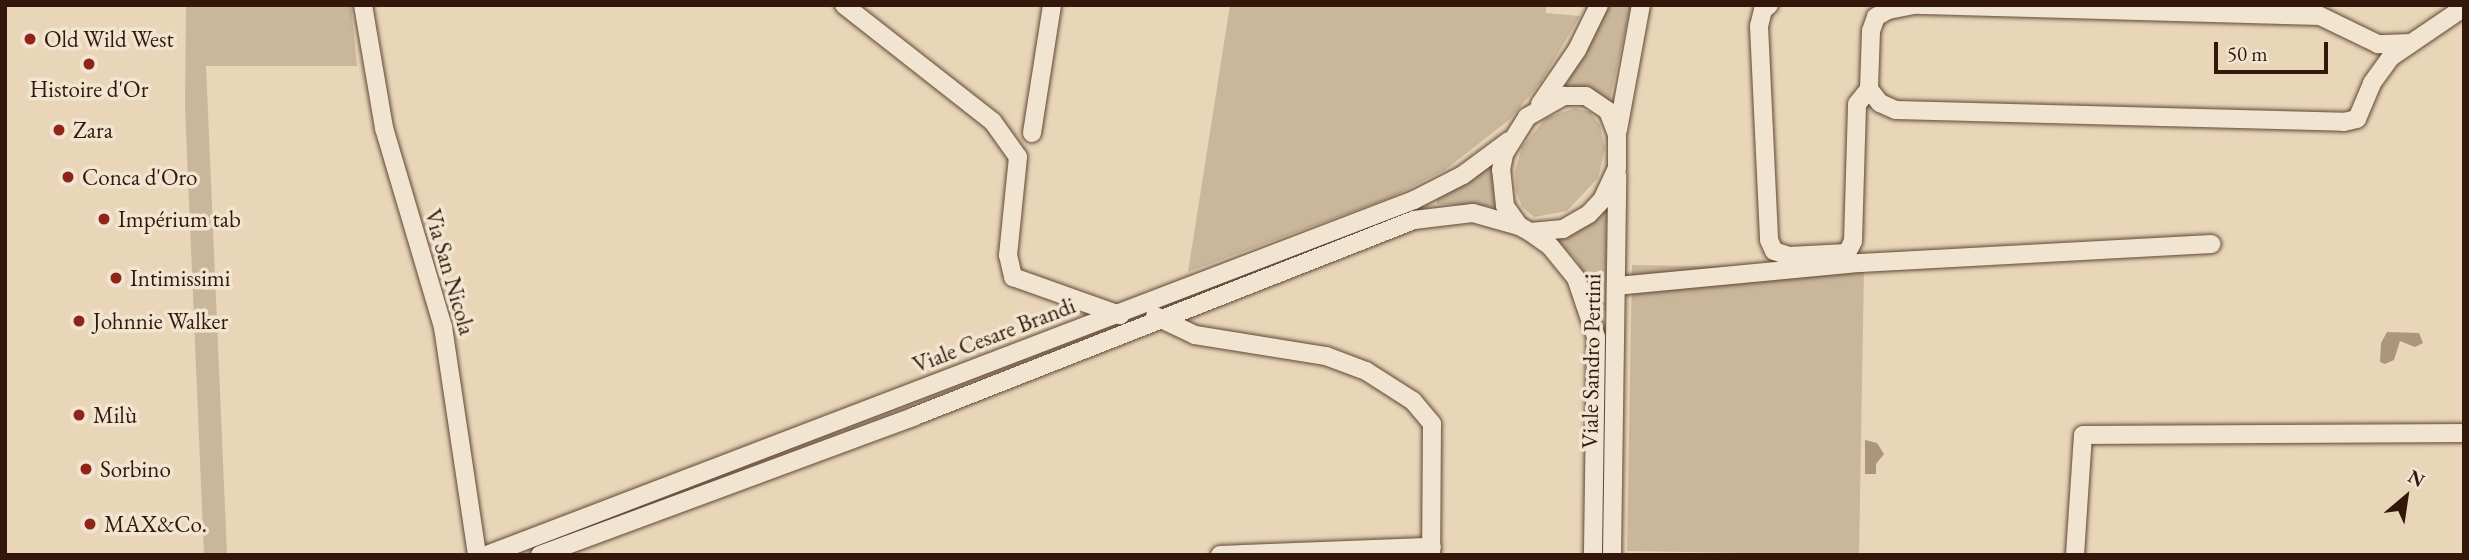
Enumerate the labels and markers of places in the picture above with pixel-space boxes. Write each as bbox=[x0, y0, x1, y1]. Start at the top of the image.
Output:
place label: Old Wild West bbox=[44, 25, 174, 53]
marker: Old Wild West bbox=[22, 31, 38, 47]
marker: Histoire d'Or bbox=[81, 56, 97, 72]
place label: Histoire d'Or bbox=[30, 75, 148, 103]
place label: Zara bbox=[73, 116, 113, 144]
marker: Zara bbox=[51, 122, 67, 138]
place label: Conca d'Oro bbox=[82, 163, 198, 191]
marker: Conca d'Oro bbox=[60, 169, 76, 185]
place label: Impérium tab bbox=[118, 205, 241, 233]
marker: Impérium tab bbox=[96, 211, 112, 227]
place label: Intimissimi bbox=[130, 264, 230, 292]
marker: Intimissimi bbox=[108, 270, 124, 286]
place label: Johnnie Walker bbox=[93, 307, 228, 335]
marker: Johnnie Walker bbox=[71, 313, 87, 329]
place label: Milù bbox=[93, 401, 137, 429]
marker: Milù bbox=[71, 407, 87, 423]
place label: Sorbino bbox=[100, 455, 171, 483]
marker: Sorbino bbox=[78, 461, 94, 477]
place label: MAX&Co. bbox=[104, 510, 207, 538]
marker: MAX&Co. bbox=[82, 516, 98, 532]

